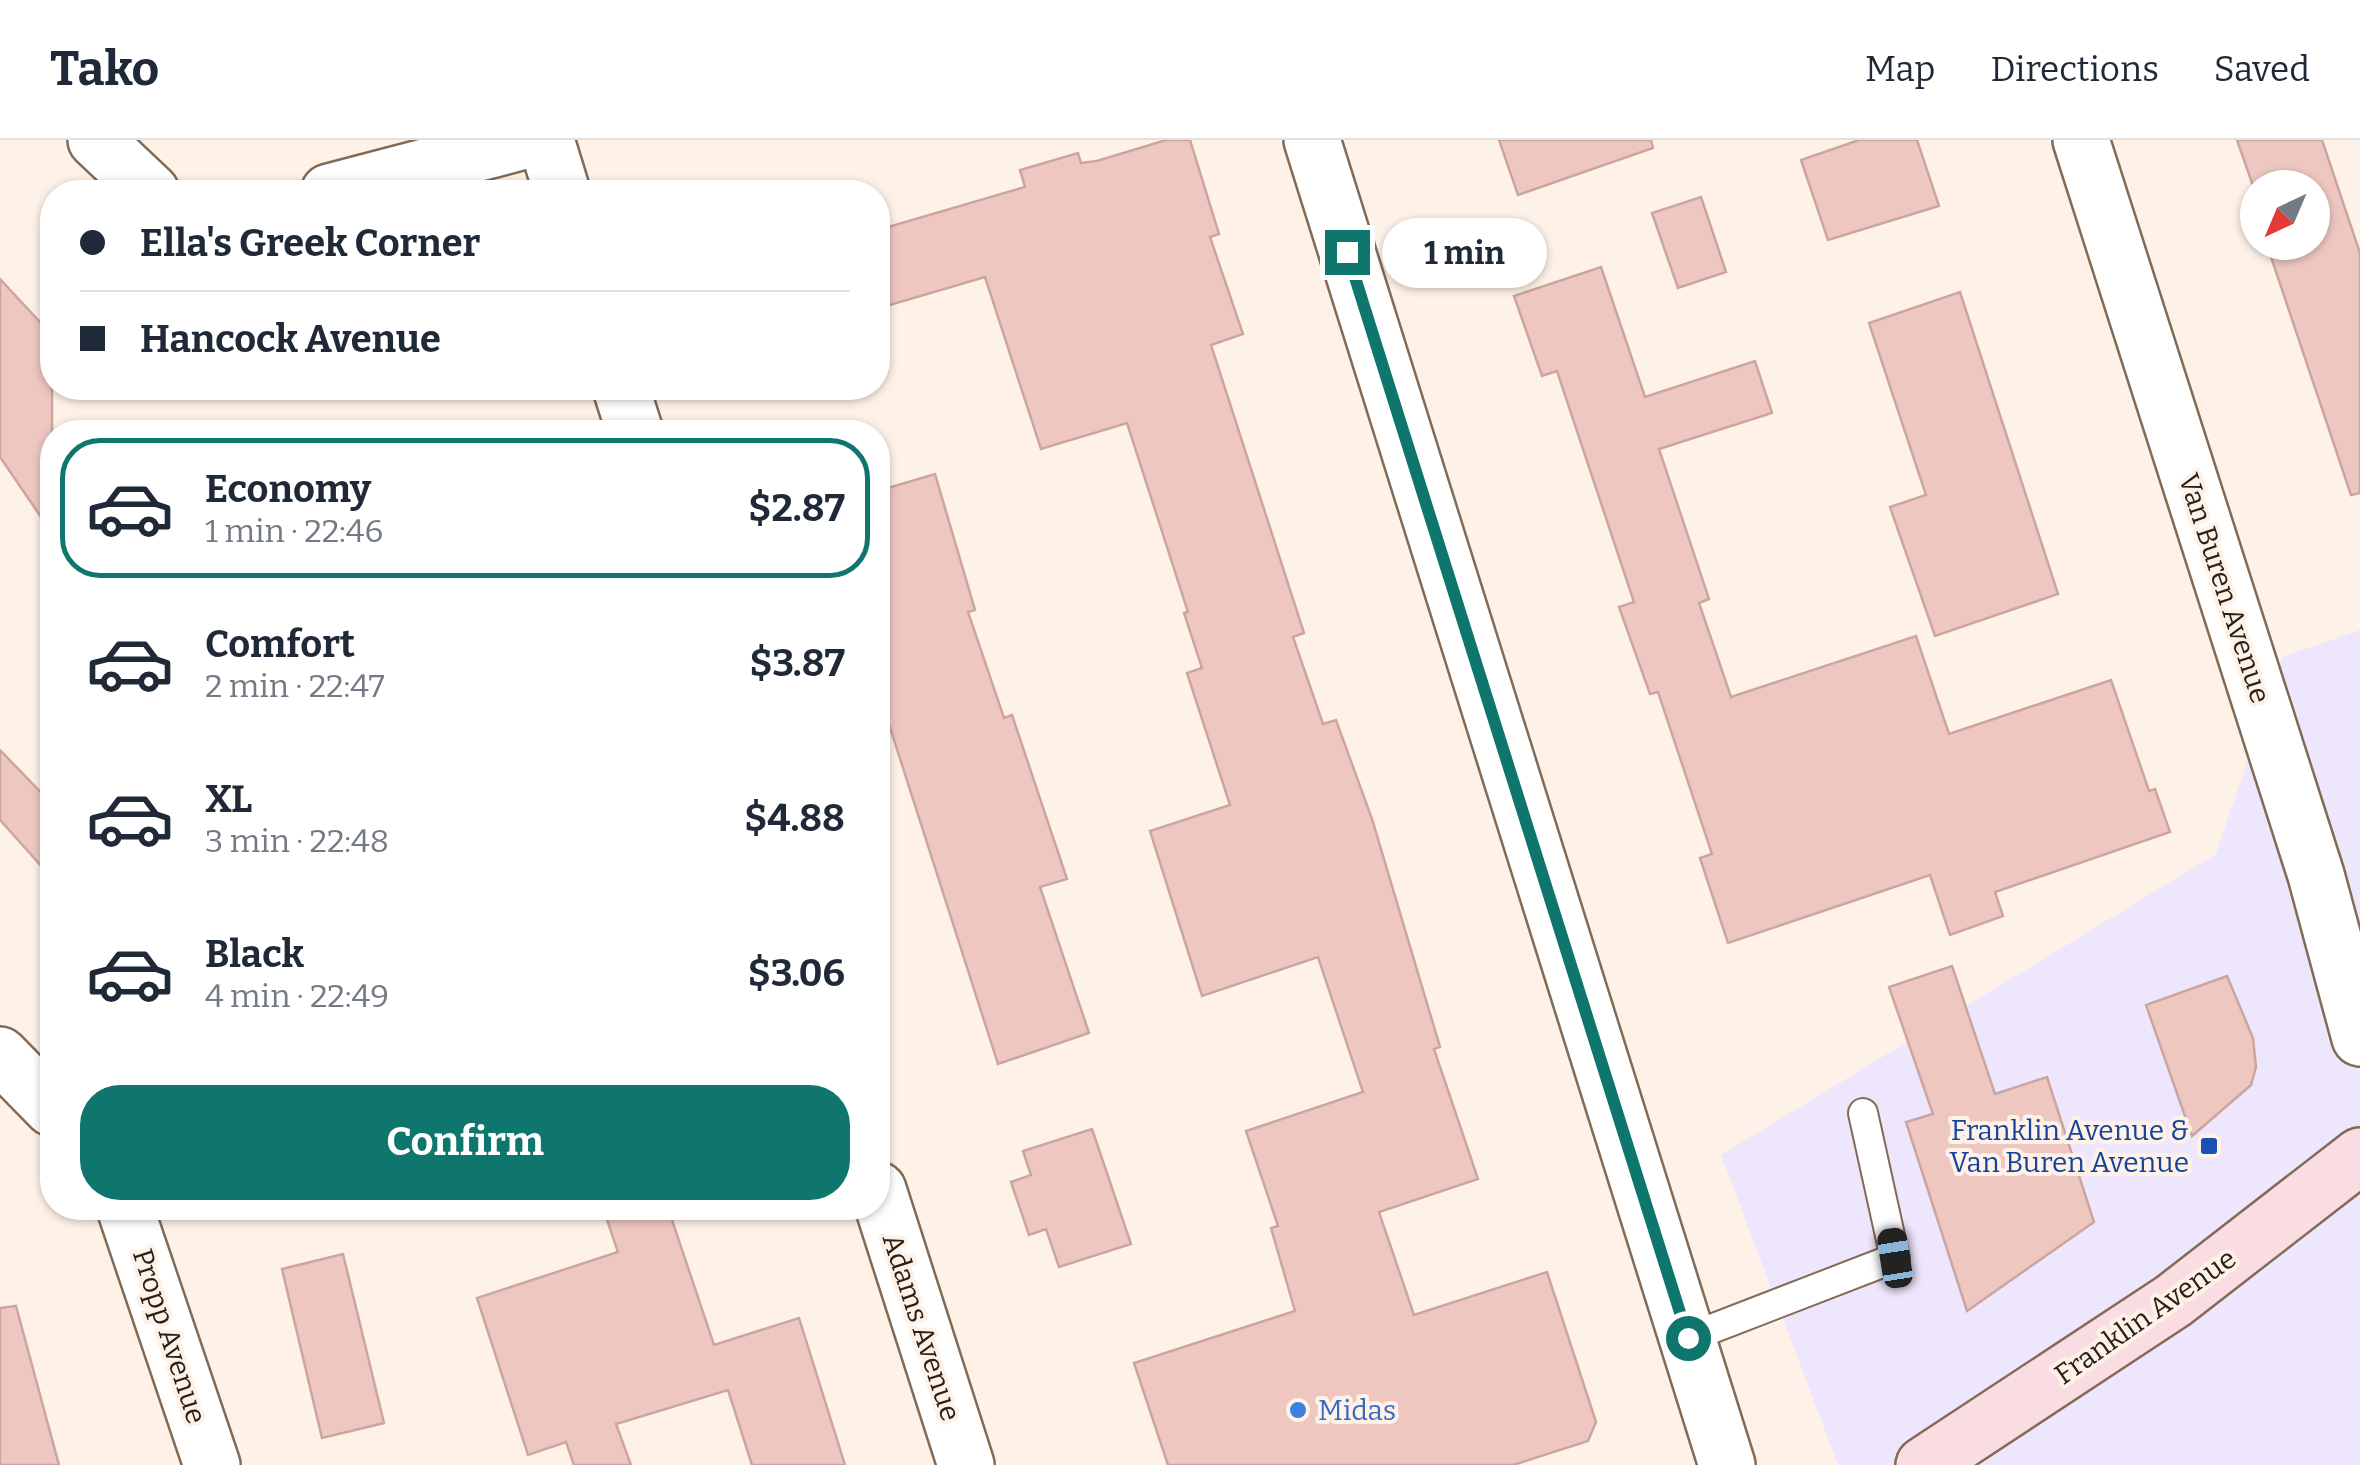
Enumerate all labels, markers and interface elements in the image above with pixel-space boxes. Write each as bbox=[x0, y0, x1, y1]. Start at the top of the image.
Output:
text: Tako bbox=[50, 40, 159, 98]
text: Map bbox=[1865, 48, 1935, 90]
text: Directions bbox=[1990, 48, 2159, 90]
text: Saved bbox=[2214, 48, 2310, 90]
north arrow bbox=[2240, 170, 2330, 260]
map controls bbox=[2240, 170, 2330, 260]
callout: 1 min bbox=[1382, 217, 1547, 287]
text: Ella's Greek Corner bbox=[140, 220, 480, 266]
route end bbox=[1325, 230, 1370, 275]
text: 1 min bbox=[1424, 234, 1505, 272]
text: Hancock Avenue bbox=[140, 316, 441, 362]
icon: car bbox=[85, 463, 175, 553]
text: Economy bbox=[205, 466, 371, 512]
street label: Van Buren Avenue bbox=[2172, 469, 2277, 707]
text: $2.87 bbox=[748, 485, 845, 531]
text: 1 min · 22:46 bbox=[205, 512, 383, 550]
icon: car bbox=[85, 618, 175, 708]
text: Comfort bbox=[205, 621, 355, 667]
text: $3.87 bbox=[749, 640, 845, 686]
text: 2 min · 22:47 bbox=[205, 667, 385, 705]
icon: car bbox=[85, 773, 175, 863]
text: XL bbox=[205, 776, 252, 822]
text: $4.88 bbox=[744, 795, 845, 841]
text: 3 min · 22:48 bbox=[205, 822, 389, 860]
icon: car bbox=[85, 928, 175, 1018]
text: Black bbox=[205, 931, 304, 977]
text: $3.06 bbox=[748, 950, 845, 996]
text: 4 min · 22:49 bbox=[205, 977, 389, 1015]
button: Confirm bbox=[80, 1085, 850, 1200]
place label: Franklin Avenue & Van Buren Avenue bbox=[1950, 1114, 2189, 1179]
marker: Franklin Avenue & Van Buren Avenue bbox=[2198, 1135, 2220, 1157]
car bbox=[1875, 1226, 1915, 1290]
street label: Adams Avenue bbox=[876, 1229, 967, 1425]
street label: Franklin Avenue bbox=[2048, 1242, 2242, 1391]
street label: Propp Avenue bbox=[126, 1245, 213, 1428]
route start bbox=[1666, 1316, 1711, 1361]
place label: Midas bbox=[1318, 1394, 1396, 1427]
marker: Midas bbox=[1287, 1399, 1309, 1421]

